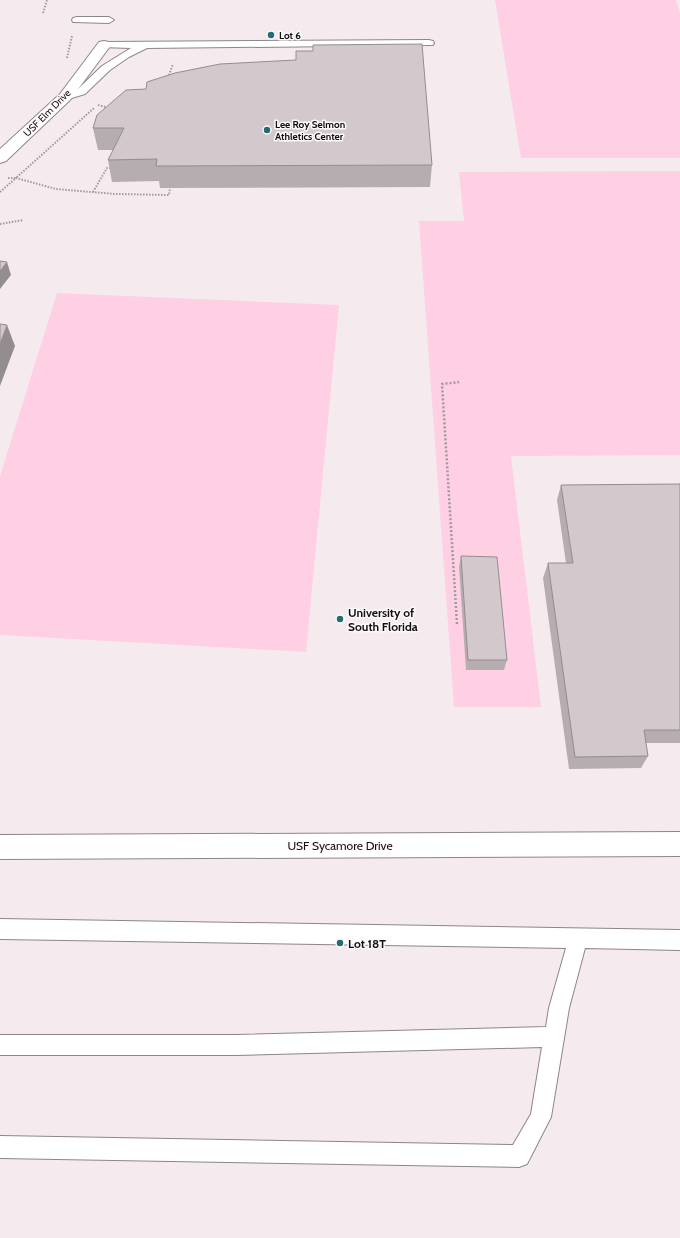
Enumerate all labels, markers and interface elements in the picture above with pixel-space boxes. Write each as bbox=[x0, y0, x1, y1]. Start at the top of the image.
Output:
place label: Lot 6 bbox=[279, 29, 301, 42]
marker: Lot 6 bbox=[266, 30, 276, 40]
street label: USF Elm Drive bbox=[21, 87, 73, 139]
place label: Lee Roy Selmon Athletics Center bbox=[275, 118, 345, 143]
marker: Lee Roy Selmon Athletics Center bbox=[262, 125, 272, 135]
place label: University of South Florida bbox=[348, 605, 418, 634]
marker: University of South Florida bbox=[335, 614, 345, 624]
street label: USF Sycamore Drive bbox=[287, 838, 393, 853]
place label: Lot 18T bbox=[348, 936, 386, 951]
marker: Lot 18T bbox=[335, 938, 345, 948]

